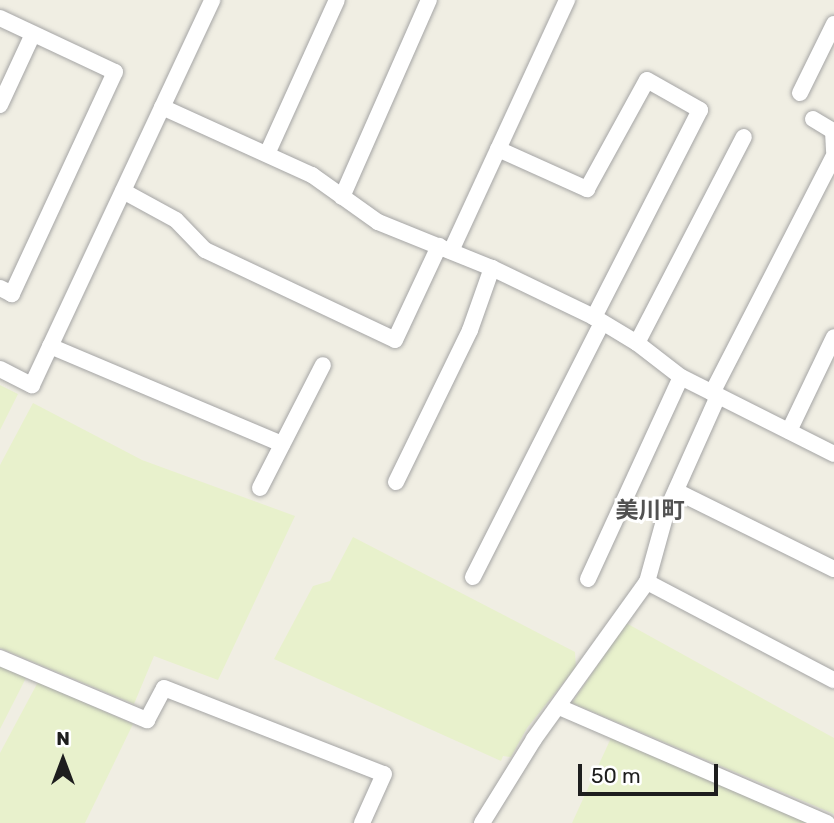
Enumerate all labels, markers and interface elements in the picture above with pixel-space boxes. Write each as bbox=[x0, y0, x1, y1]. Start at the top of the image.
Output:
district label: 美川町 bbox=[616, 496, 684, 524]
north arrow bbox=[28, 725, 98, 795]
text: N bbox=[56, 727, 70, 750]
scale bar bbox=[582, 750, 722, 794]
text: 50 m bbox=[591, 763, 641, 788]

